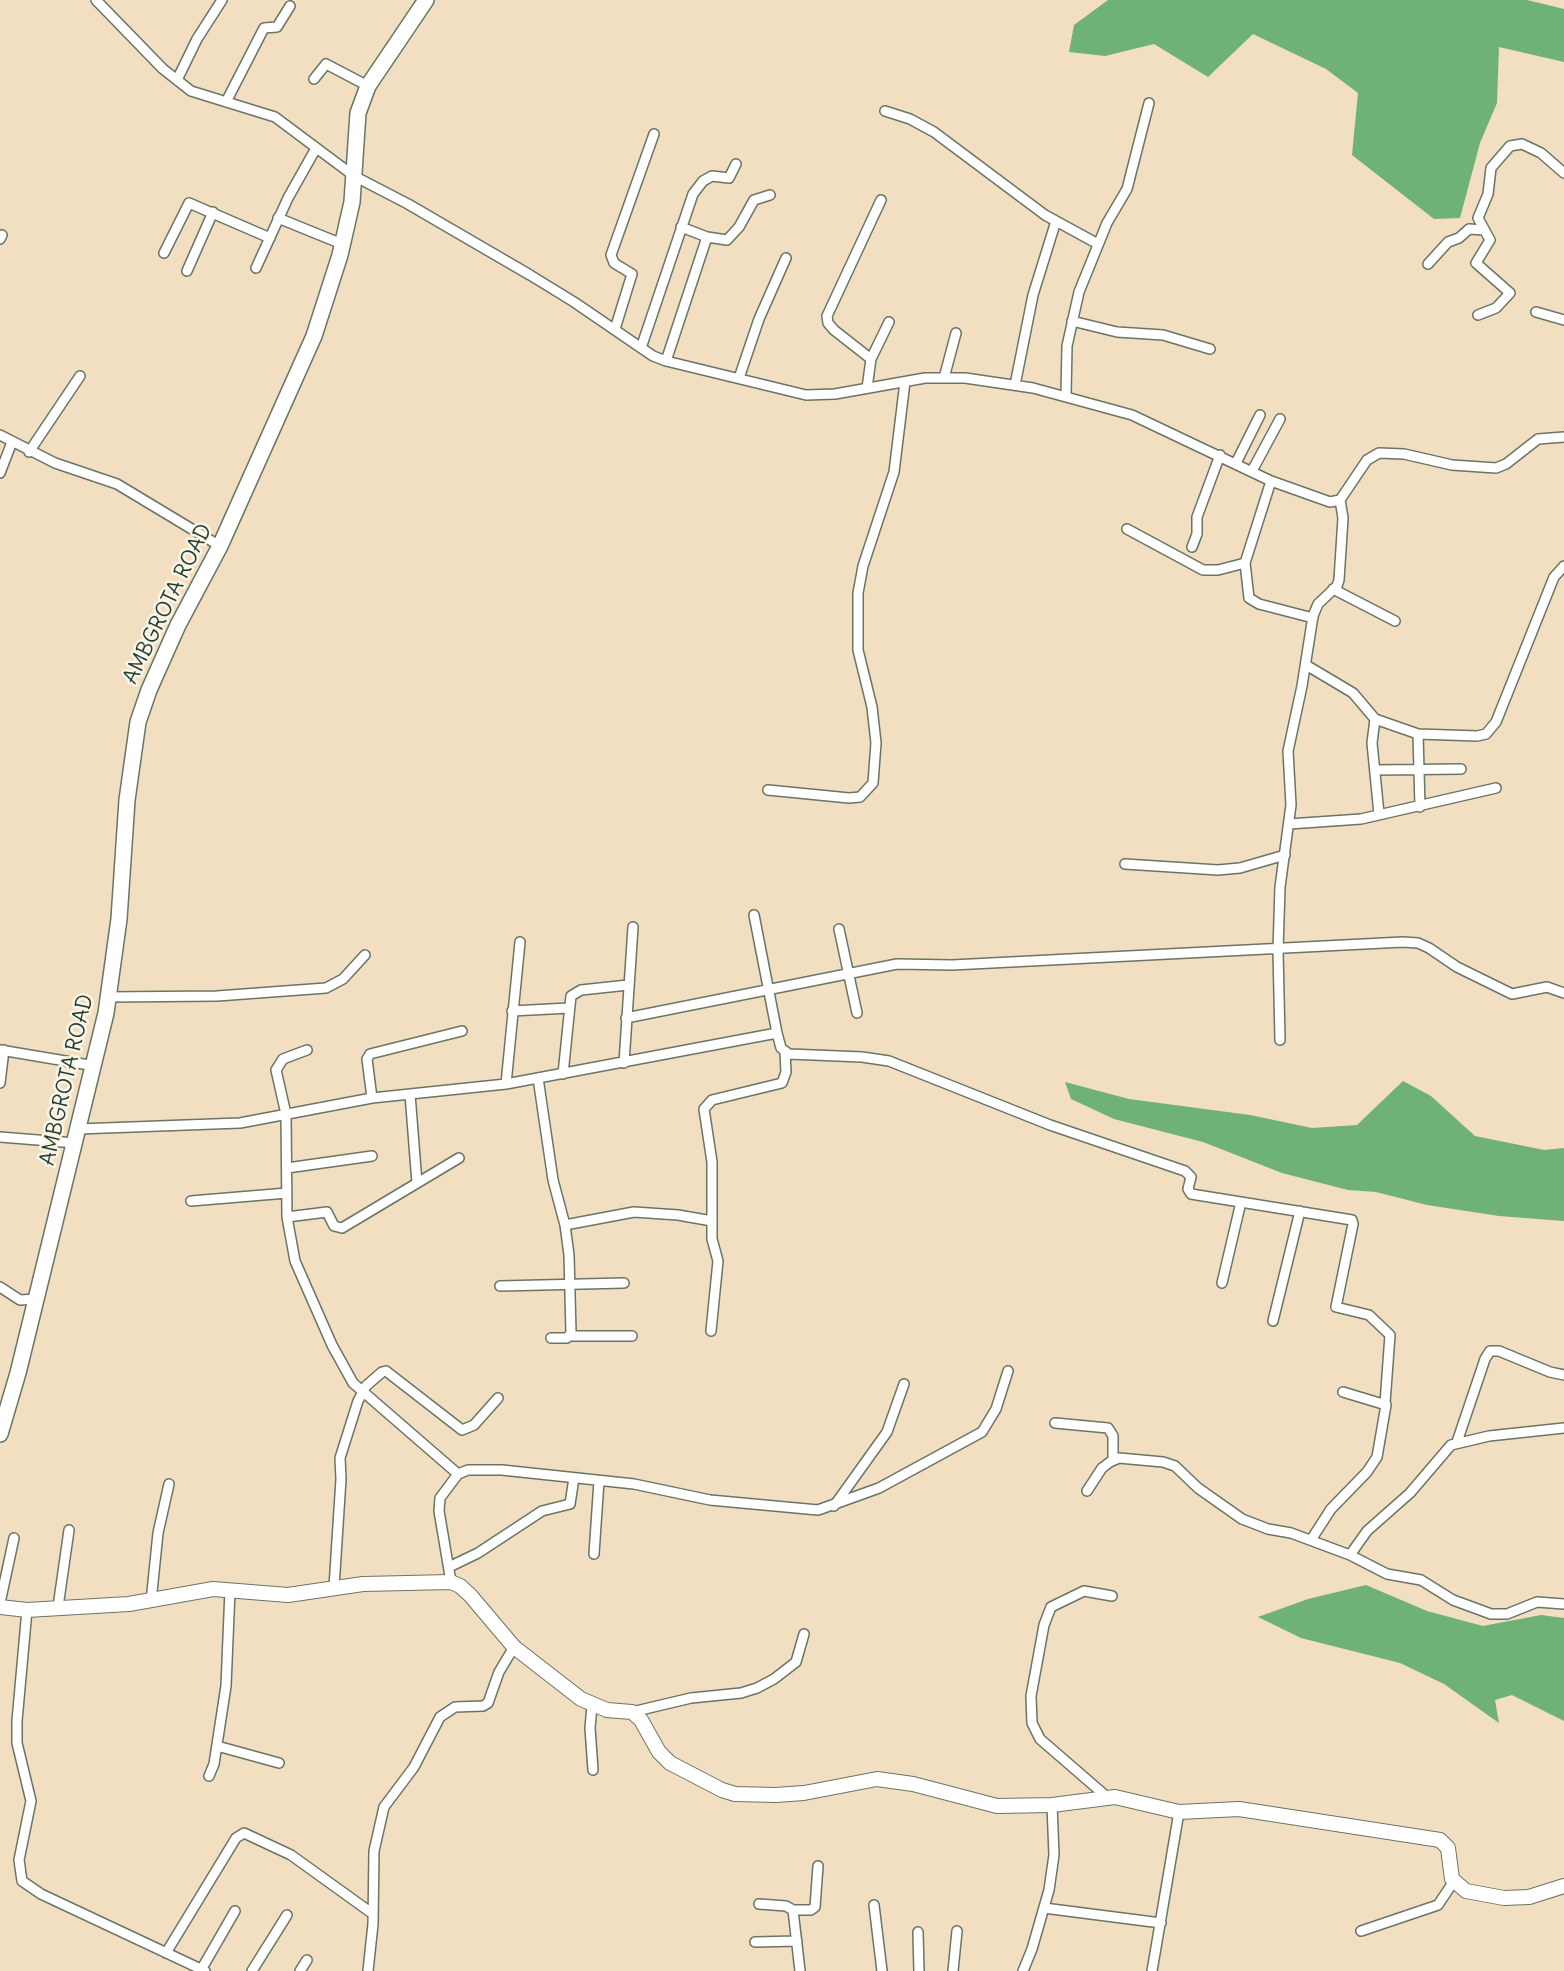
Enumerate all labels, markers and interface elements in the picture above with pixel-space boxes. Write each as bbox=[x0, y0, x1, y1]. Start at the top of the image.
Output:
street label: AMBGROTA ROAD bbox=[118, 520, 218, 688]
street label: AMBGROTA ROAD bbox=[35, 992, 99, 1168]

